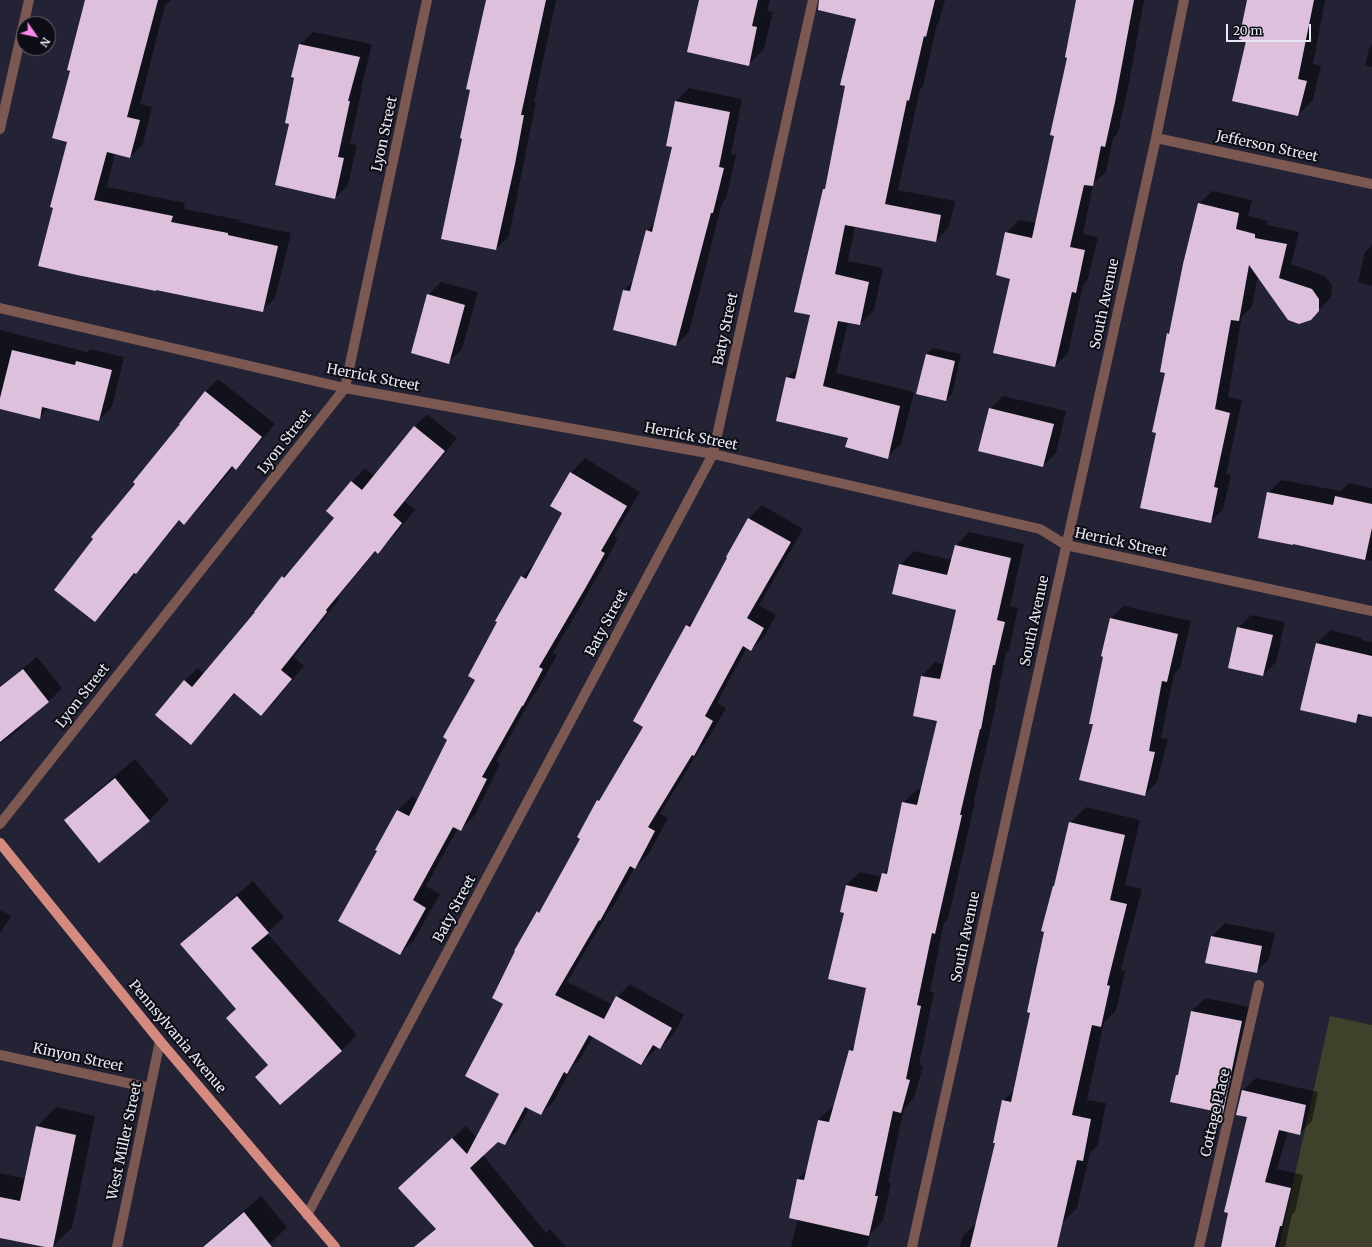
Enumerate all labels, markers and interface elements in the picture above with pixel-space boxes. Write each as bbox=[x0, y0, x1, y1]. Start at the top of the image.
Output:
north arrow bbox=[16, 16, 56, 56]
scale bar bbox=[1228, 16, 1313, 42]
text: 20 m bbox=[1233, 23, 1262, 38]
text: N bbox=[37, 35, 53, 50]
street label: Lyon Street bbox=[369, 95, 401, 173]
street label: Jefferson Street bbox=[1214, 128, 1320, 166]
street label: South Avenue bbox=[1087, 257, 1123, 351]
street label: Baty Street bbox=[710, 291, 742, 367]
street label: Herrick Street bbox=[325, 361, 421, 395]
street label: Lyon Street bbox=[255, 407, 315, 477]
street label: Herrick Street bbox=[643, 420, 739, 454]
street label: Herrick Street bbox=[1073, 525, 1169, 561]
street label: South Avenue bbox=[1017, 574, 1053, 668]
street label: Baty Street bbox=[582, 586, 632, 660]
street label: Lyon Street bbox=[53, 661, 113, 731]
street label: Baty Street bbox=[430, 872, 480, 946]
street label: South Avenue bbox=[948, 890, 984, 984]
street label: Pennsylvania Avenue bbox=[125, 977, 229, 1097]
street label: Kinyon Street bbox=[31, 1040, 125, 1076]
street label: Cottage Place bbox=[1198, 1067, 1234, 1159]
street label: West Miller Street bbox=[104, 1080, 146, 1202]

